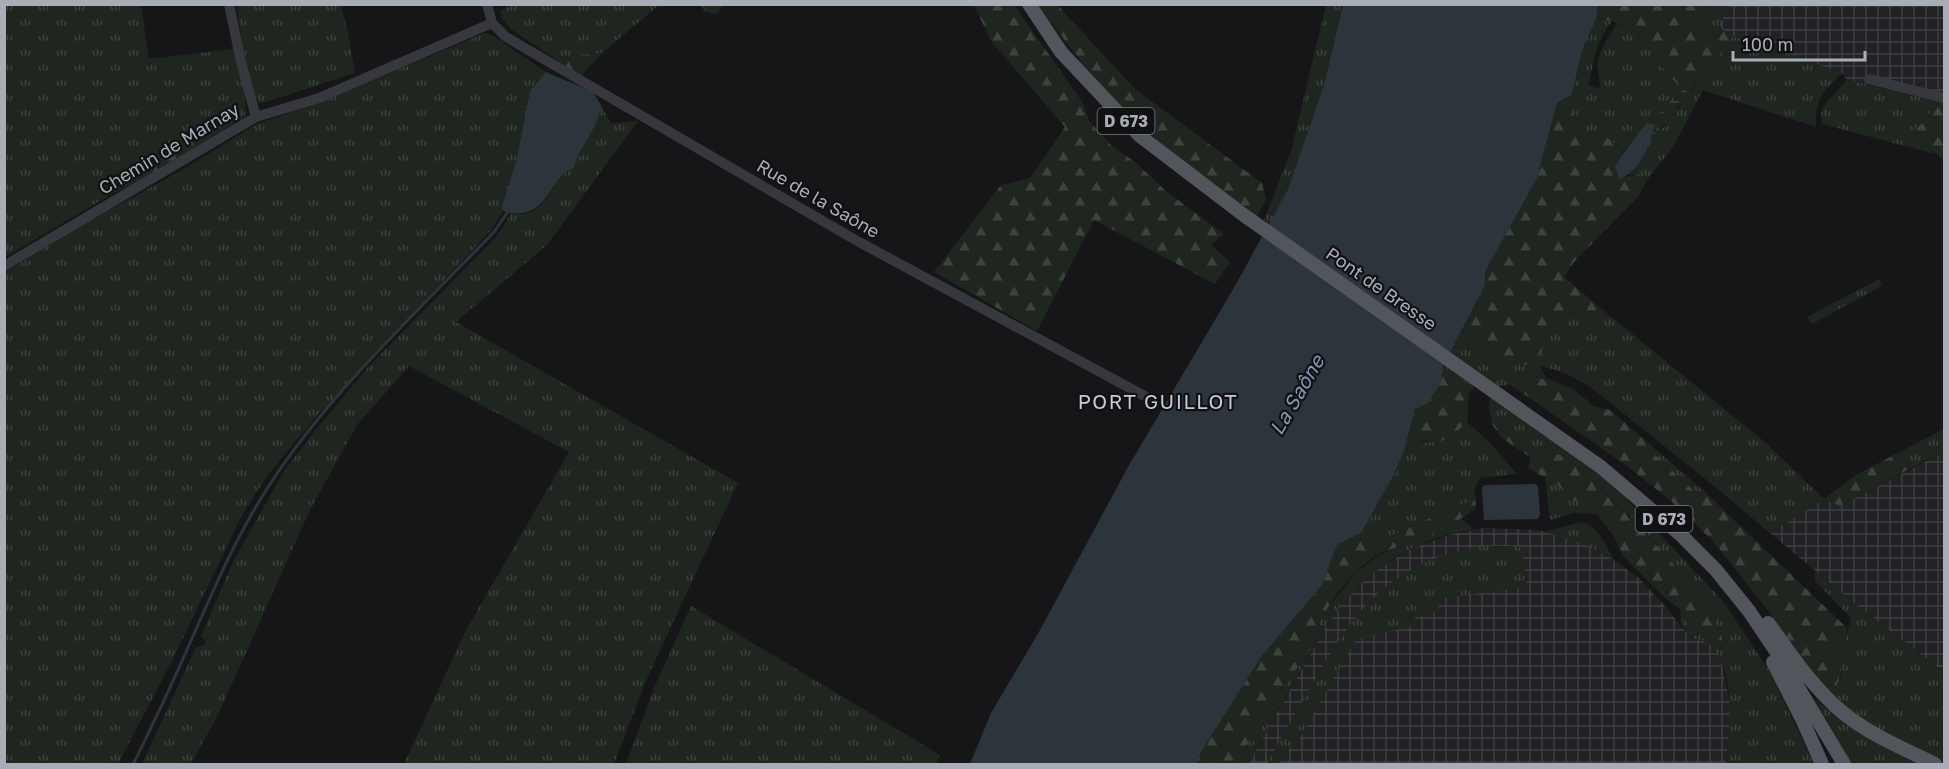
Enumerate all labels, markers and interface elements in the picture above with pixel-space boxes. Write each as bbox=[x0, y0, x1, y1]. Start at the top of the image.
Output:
scale bar bbox=[1733, 24, 1865, 62]
text: 100 m bbox=[1742, 33, 1793, 55]
street label: Chemin de Marnay bbox=[94, 98, 243, 199]
road number: D 673 bbox=[1098, 108, 1154, 134]
street label: Rue de la Saône bbox=[753, 154, 884, 242]
street label: Pont de Bresse bbox=[1322, 242, 1441, 334]
water label: La Saône bbox=[1264, 349, 1329, 439]
district label: PORT GUILLOT bbox=[1078, 389, 1238, 413]
road number: D 673 bbox=[1636, 506, 1692, 532]

